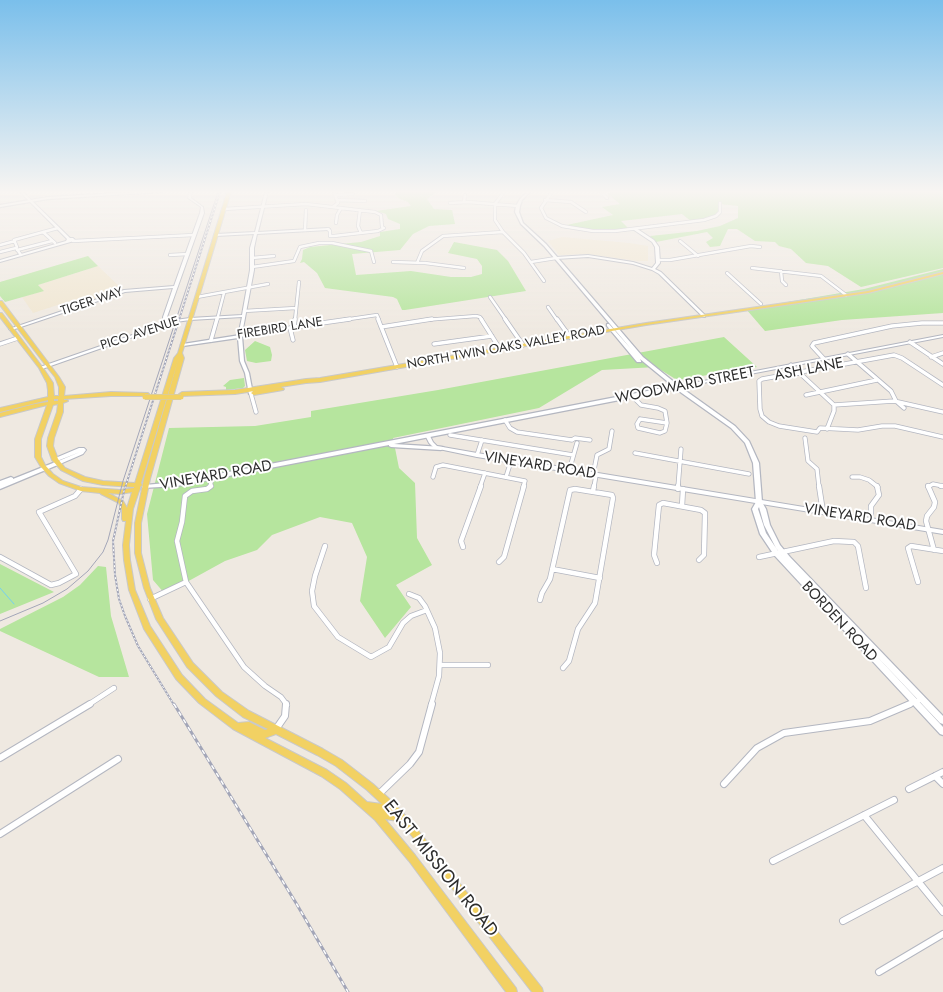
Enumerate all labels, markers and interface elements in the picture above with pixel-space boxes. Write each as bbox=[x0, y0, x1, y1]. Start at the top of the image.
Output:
street label: TIGER WAY bbox=[59, 285, 125, 319]
street label: PICO AVENUE bbox=[99, 314, 181, 354]
street label: FIREBIRD LANE bbox=[236, 315, 324, 343]
street label: NORTH TWIN OAKS VALLEY ROAD bbox=[406, 323, 606, 373]
street label: ASH LANE bbox=[773, 354, 845, 386]
street label: WOODWARD STREET bbox=[614, 364, 756, 408]
street label: VINEYARD ROAD bbox=[483, 448, 597, 484]
street label: VINEYARD ROAD bbox=[159, 457, 273, 495]
street label: VINEYARD ROAD bbox=[803, 500, 917, 536]
street label: BORDEN ROAD bbox=[797, 578, 881, 666]
street label: EAST MISSION ROAD bbox=[378, 796, 502, 942]

